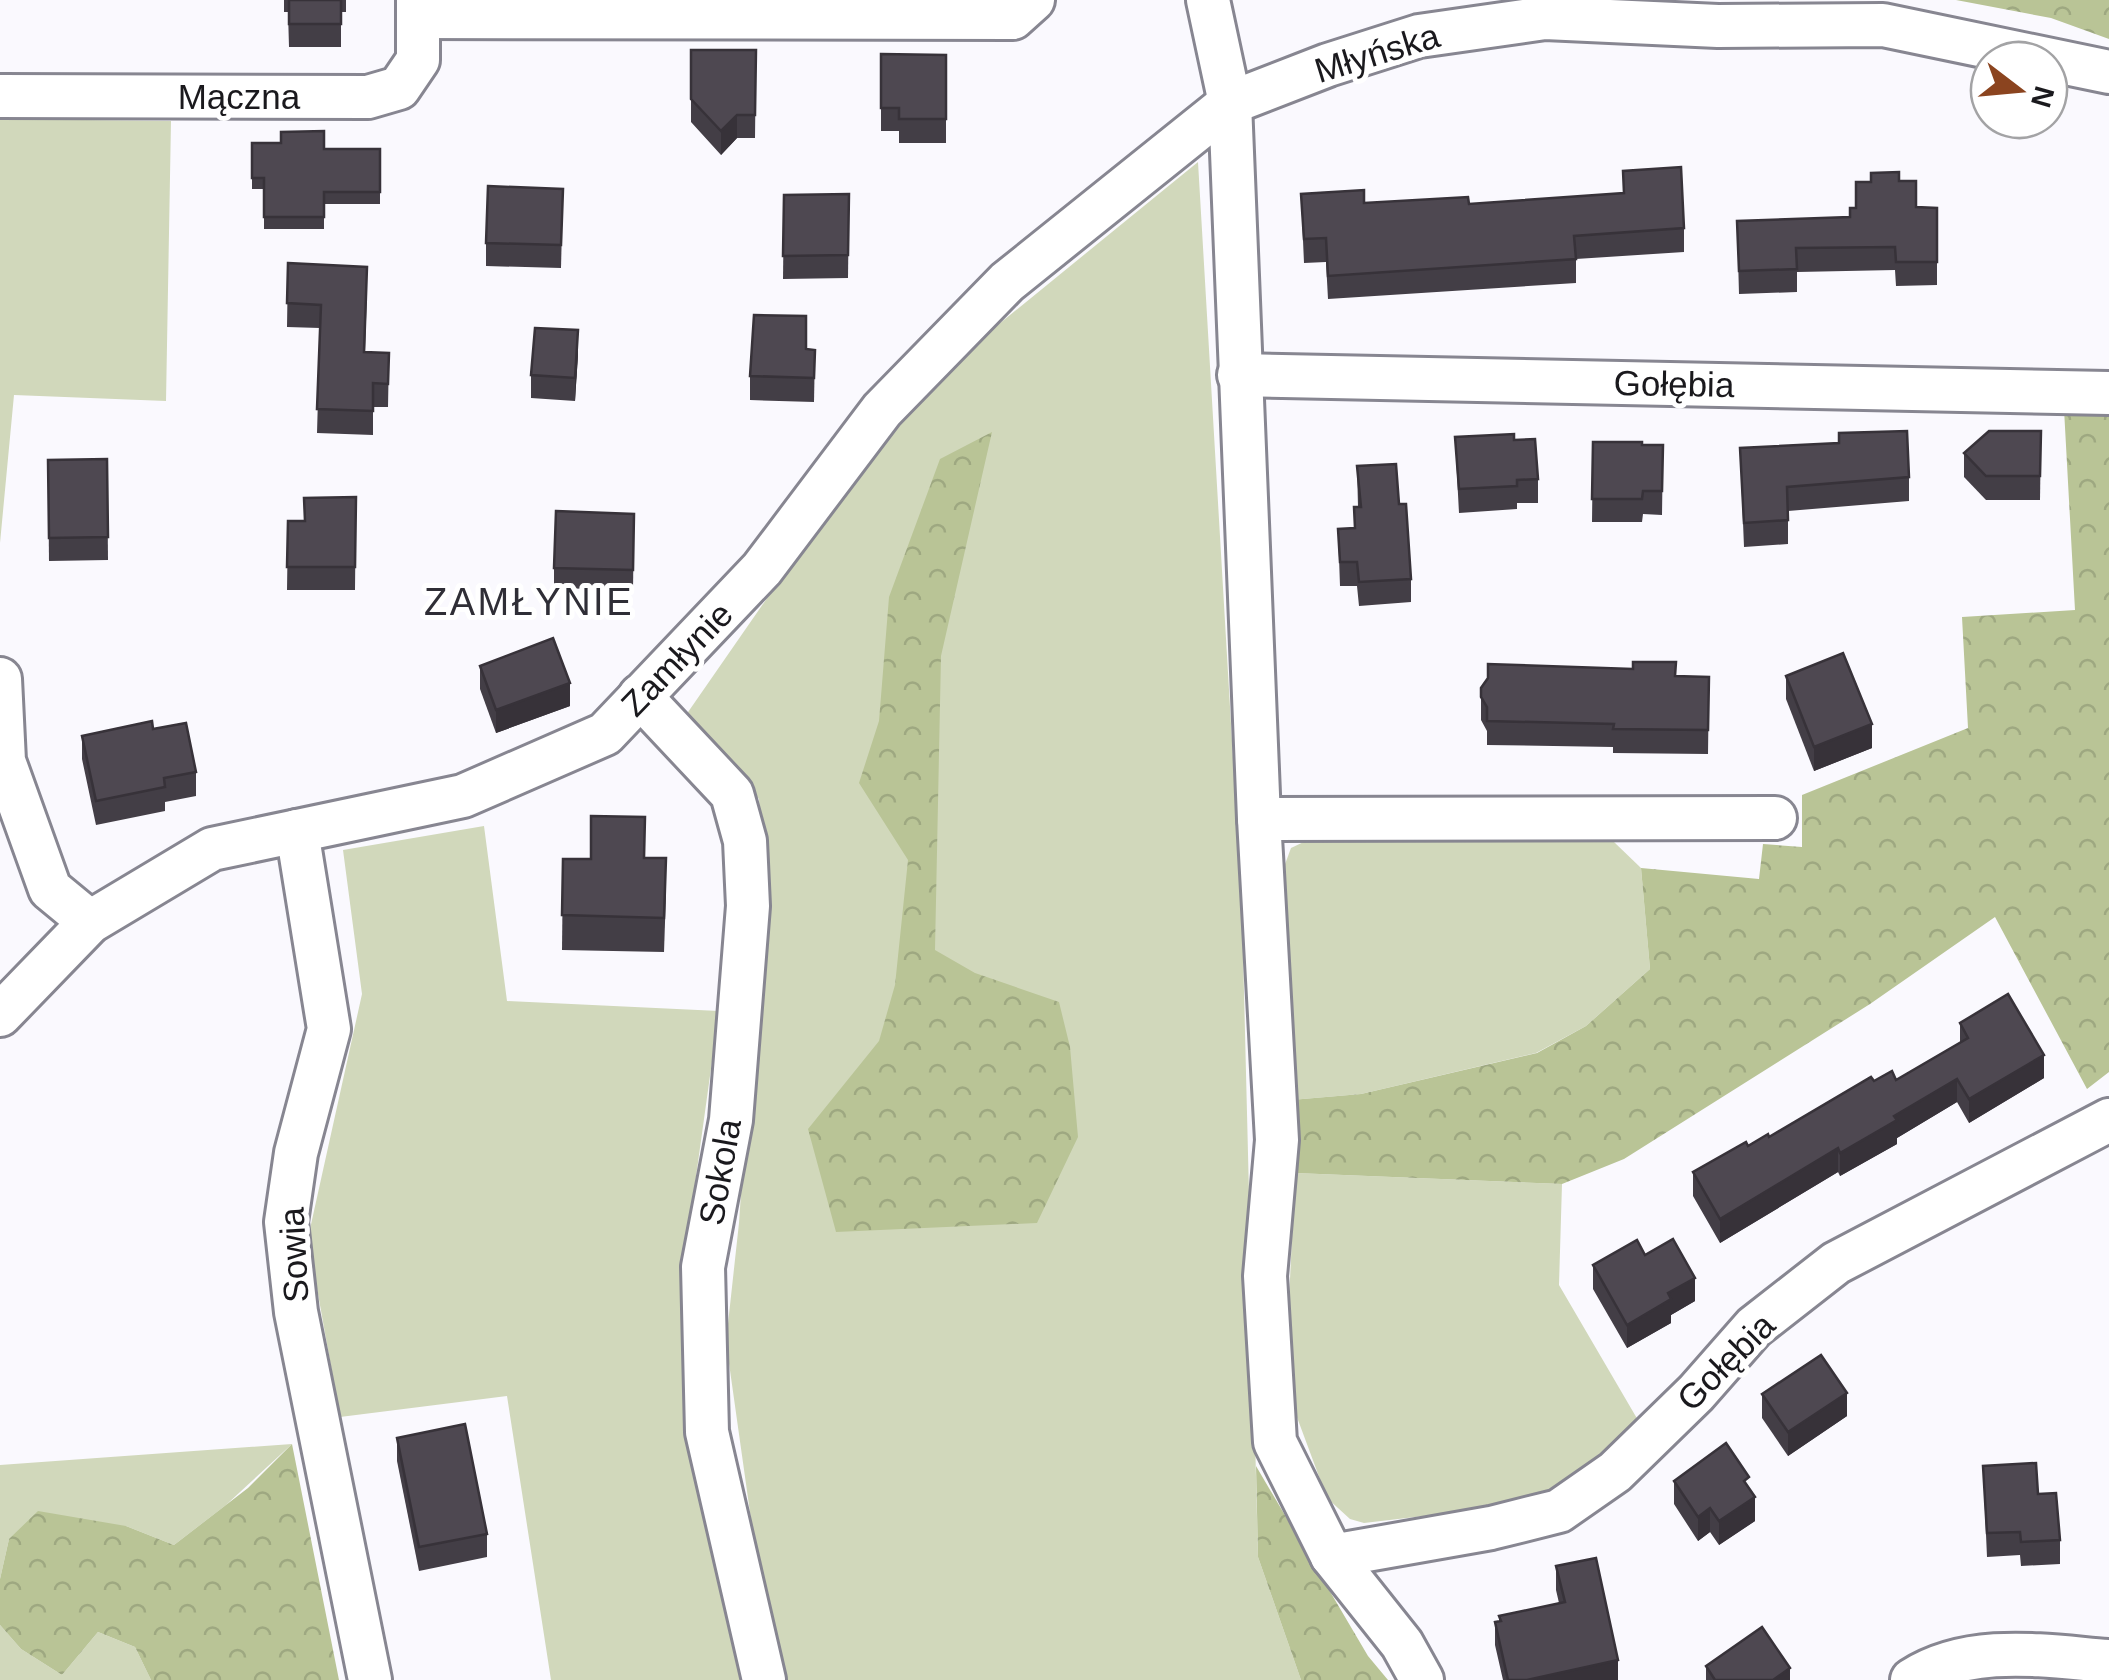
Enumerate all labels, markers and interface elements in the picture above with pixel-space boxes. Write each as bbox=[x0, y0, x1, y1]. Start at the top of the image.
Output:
street label: Młyńska bbox=[1310, 15, 1444, 90]
north arrow bbox=[1969, 40, 2069, 140]
street label: Mączna bbox=[178, 77, 301, 116]
text: N bbox=[2025, 83, 2060, 111]
street label: Gołębia bbox=[1613, 363, 1735, 404]
district label: ZAMŁYNIE bbox=[424, 581, 634, 623]
street label: Zamłynie bbox=[613, 594, 740, 723]
street label: Sokola bbox=[691, 1115, 748, 1228]
street label: Sowia bbox=[272, 1206, 315, 1304]
street label: Gołębia bbox=[1669, 1305, 1782, 1418]

